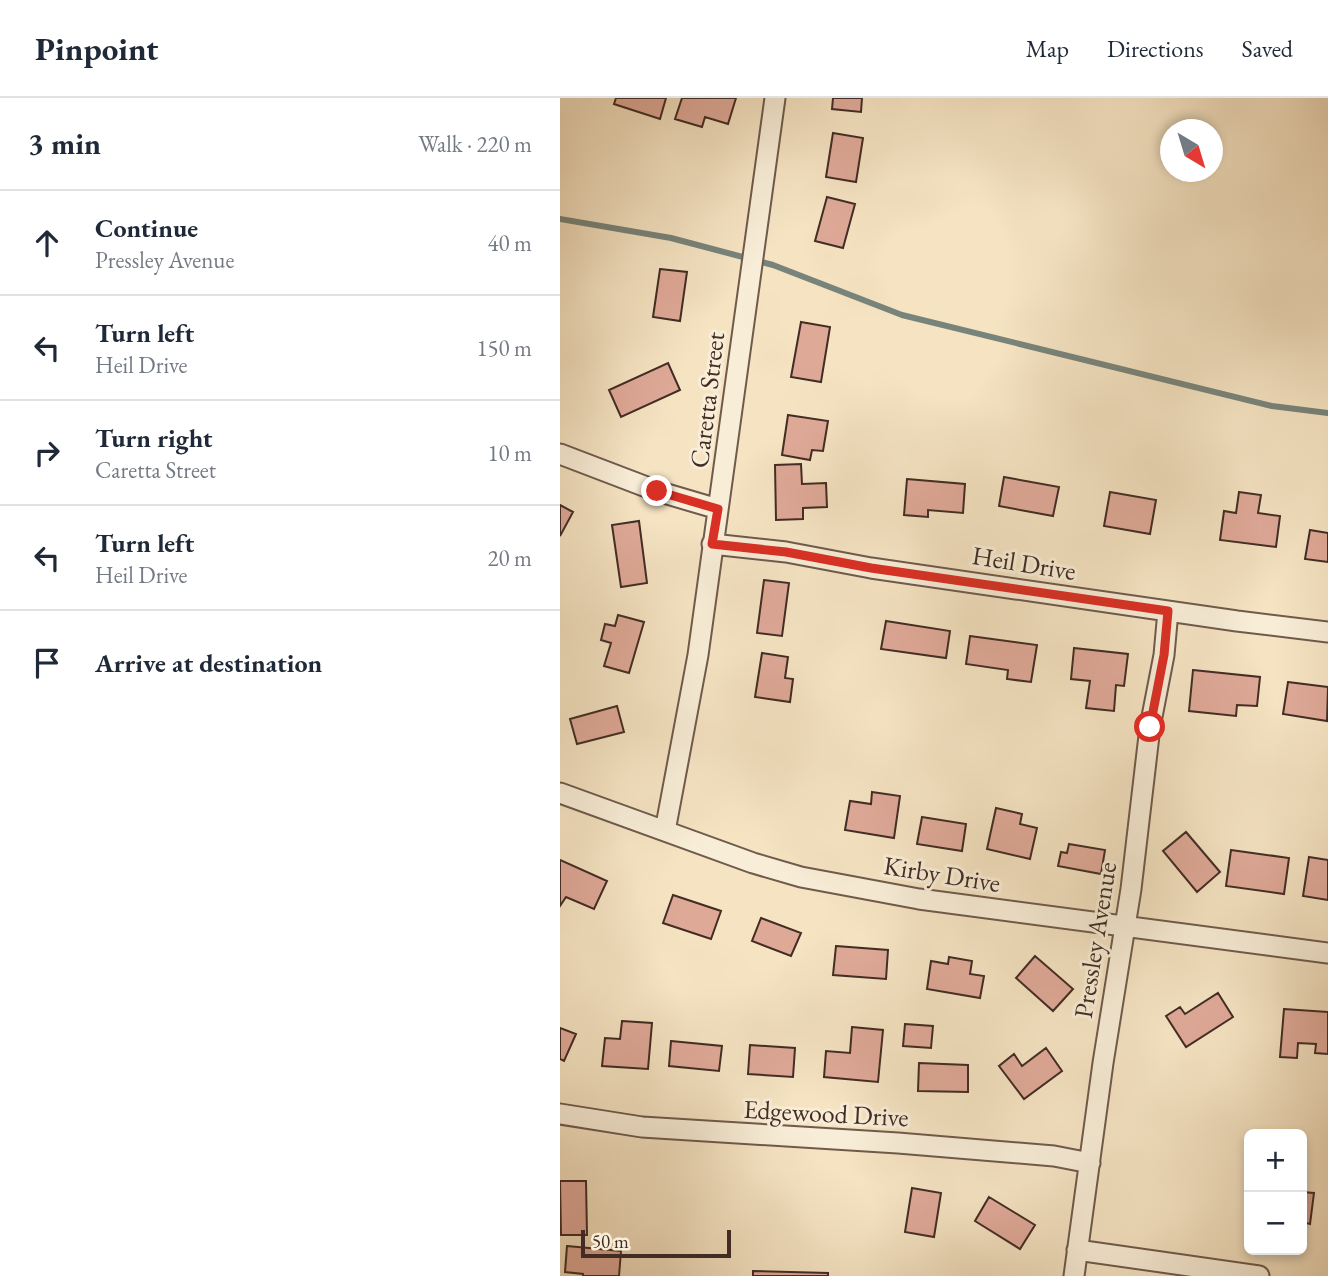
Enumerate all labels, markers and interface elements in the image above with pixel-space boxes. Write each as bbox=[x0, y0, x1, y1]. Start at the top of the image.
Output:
text: Pinpoint bbox=[35, 27, 158, 70]
text: Map bbox=[1026, 33, 1069, 64]
text: Directions bbox=[1107, 33, 1204, 64]
text: Saved bbox=[1242, 33, 1293, 64]
north arrow bbox=[1160, 119, 1223, 182]
text: 3 min bbox=[28, 124, 101, 163]
text: Walk · 220 m bbox=[418, 129, 532, 159]
text: Continue bbox=[95, 211, 198, 245]
icon: ahead bbox=[28, 224, 66, 262]
text: 40 m bbox=[487, 228, 532, 258]
text: Pressley Avenue bbox=[95, 245, 234, 275]
text: Turn left bbox=[95, 316, 194, 350]
icon: left bbox=[28, 329, 66, 367]
street label: Caretta Street bbox=[682, 330, 732, 470]
text: 150 m bbox=[476, 333, 532, 363]
text: Heil Drive bbox=[95, 350, 187, 380]
text: Turn right bbox=[95, 421, 213, 455]
icon: right bbox=[28, 434, 66, 472]
text: 10 m bbox=[487, 438, 532, 468]
text: Caretta Street bbox=[95, 455, 216, 485]
route end bbox=[641, 475, 672, 506]
text: Turn left bbox=[95, 526, 194, 560]
street label: Heil Drive bbox=[970, 538, 1078, 588]
icon: left bbox=[28, 539, 66, 577]
text: 20 m bbox=[487, 543, 532, 573]
text: Heil Drive bbox=[95, 560, 187, 590]
icon: arrive bbox=[28, 644, 66, 682]
text: Arrive at destination bbox=[95, 646, 322, 680]
route start bbox=[1134, 711, 1165, 742]
street label: Kirby Drive bbox=[881, 848, 1003, 900]
street label: Pressley Avenue bbox=[1066, 860, 1124, 1020]
street label: Edgewood Drive bbox=[743, 1092, 909, 1134]
map controls bbox=[1244, 1129, 1307, 1255]
button: + bbox=[1244, 1129, 1307, 1192]
button: − bbox=[1244, 1192, 1307, 1255]
scale bar bbox=[581, 1227, 732, 1259]
text: 50 m bbox=[592, 1229, 629, 1254]

